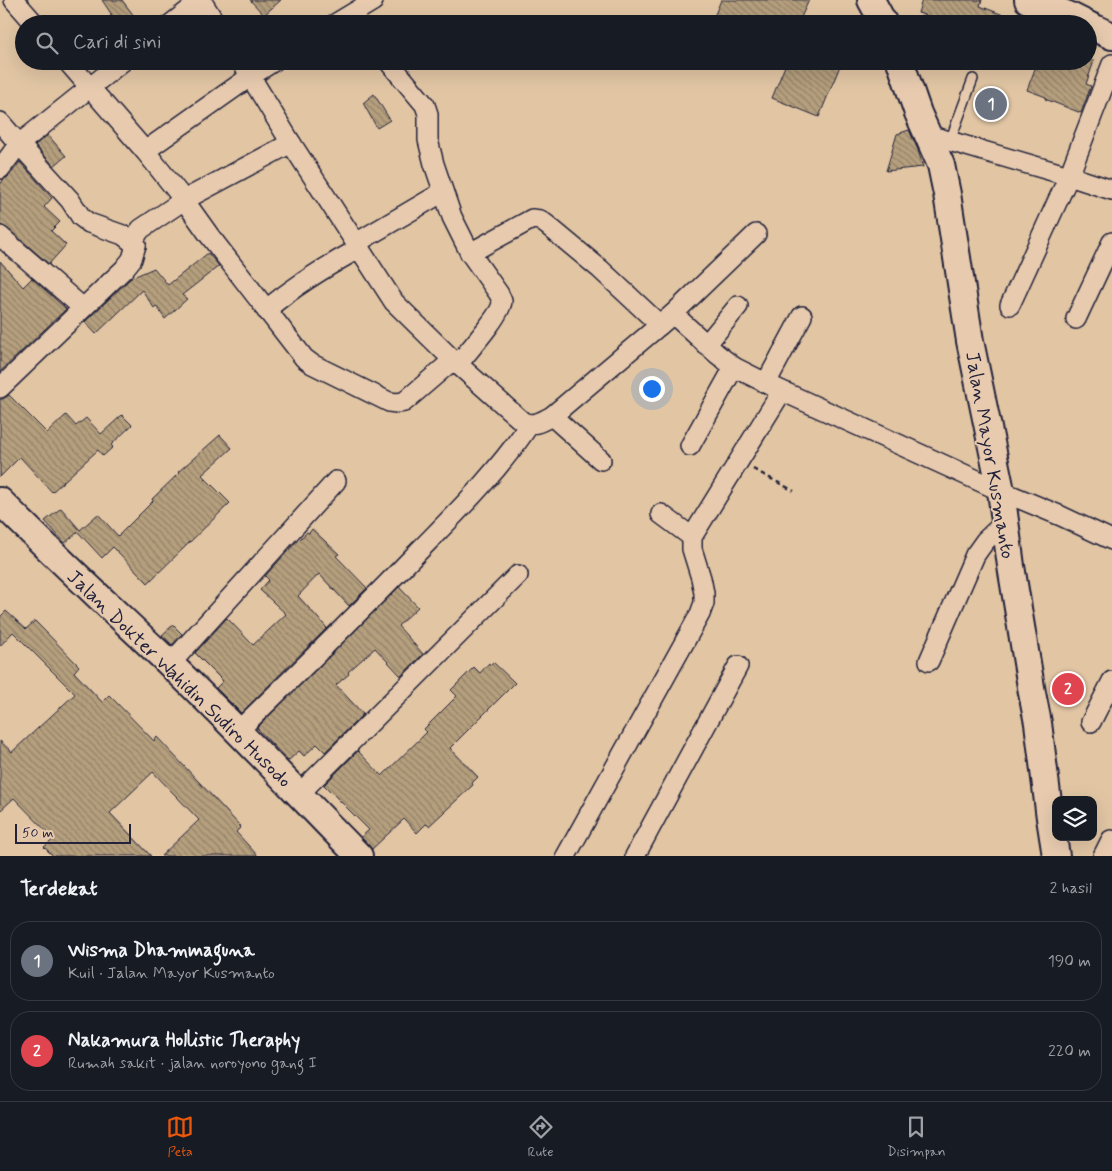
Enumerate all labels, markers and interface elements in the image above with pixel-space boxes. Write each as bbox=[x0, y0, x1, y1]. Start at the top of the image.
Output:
search box bbox=[15, 15, 1097, 70]
icon: search bbox=[33, 29, 61, 57]
text: Cari di sini bbox=[73, 30, 161, 55]
pin: 1 bbox=[975, 85, 1007, 123]
street label: Jalan Mayor Kusmanto bbox=[958, 350, 1021, 561]
your location bbox=[639, 376, 665, 402]
street label: Jalan Dokter Wahidin Sudiro Husodo bbox=[61, 564, 297, 794]
pin: 2 bbox=[1052, 670, 1084, 708]
map controls bbox=[1052, 796, 1097, 841]
button: layers bbox=[1052, 796, 1097, 841]
scale bar bbox=[15, 821, 131, 844]
text: 50 m bbox=[22, 824, 53, 842]
text: Terdekat bbox=[20, 875, 98, 903]
text: 2 hasil bbox=[1050, 878, 1092, 899]
text: Wisma Dhammaguna bbox=[68, 938, 255, 963]
text: 1 bbox=[33, 951, 41, 972]
text: 190 m bbox=[1048, 951, 1091, 972]
text: Kuil · Jalan Mayor Kusmanto bbox=[68, 963, 275, 984]
text: Nakamura Hollistic Theraphy bbox=[68, 1028, 300, 1053]
text: 2 bbox=[33, 1041, 41, 1062]
text: 220 m bbox=[1048, 1041, 1091, 1062]
text: Rumah sakit · jalan noroyono gang I bbox=[68, 1053, 317, 1074]
tab: Peta bbox=[166, 1113, 194, 1161]
tab: Rute bbox=[527, 1113, 555, 1161]
tab: Disimpan bbox=[887, 1113, 946, 1161]

